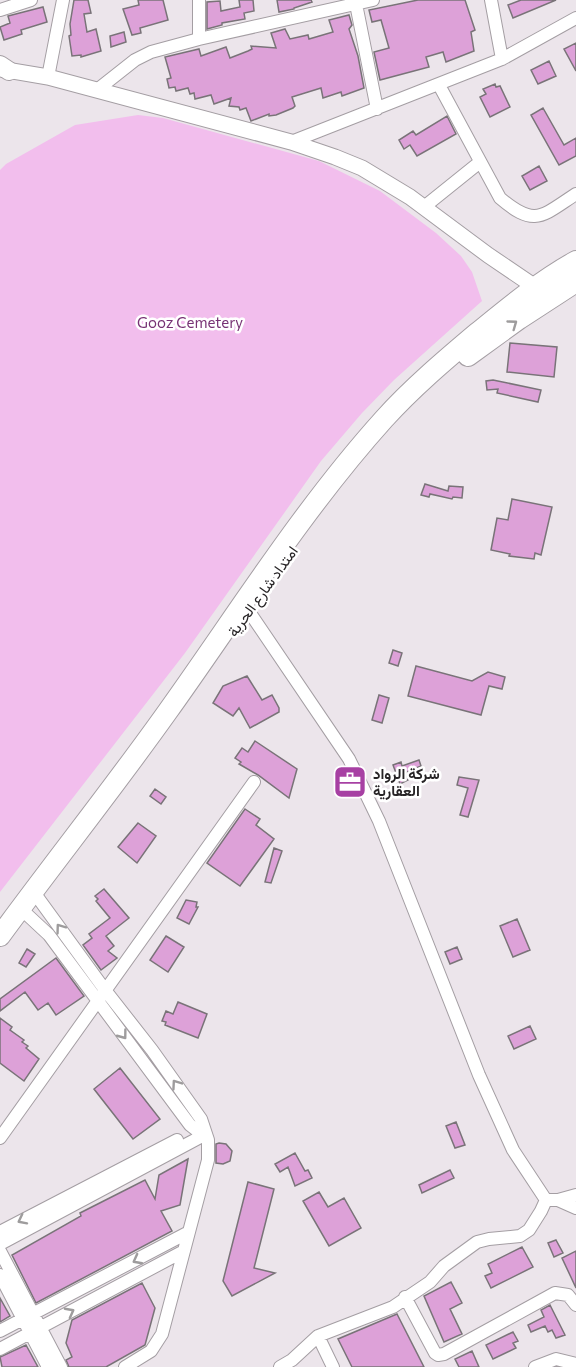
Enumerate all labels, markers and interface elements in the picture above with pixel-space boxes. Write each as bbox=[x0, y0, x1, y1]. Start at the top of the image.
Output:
park label: Gooz Cemetery bbox=[137, 313, 243, 331]
one-way arrow bbox=[507, 320, 518, 331]
street label: امتداد شارع الحرية bbox=[223, 542, 303, 642]
office icon: شركة الرواد العقارية bbox=[332, 764, 368, 800]
place label: شركة الرواد العقارية bbox=[373, 764, 440, 800]
one-way arrow bbox=[56, 924, 67, 935]
one-way arrow bbox=[116, 1029, 127, 1040]
one-way arrow bbox=[173, 1080, 184, 1091]
one-way arrow bbox=[18, 1213, 29, 1224]
one-way arrow bbox=[133, 1253, 143, 1264]
one-way arrow bbox=[64, 1308, 75, 1319]

